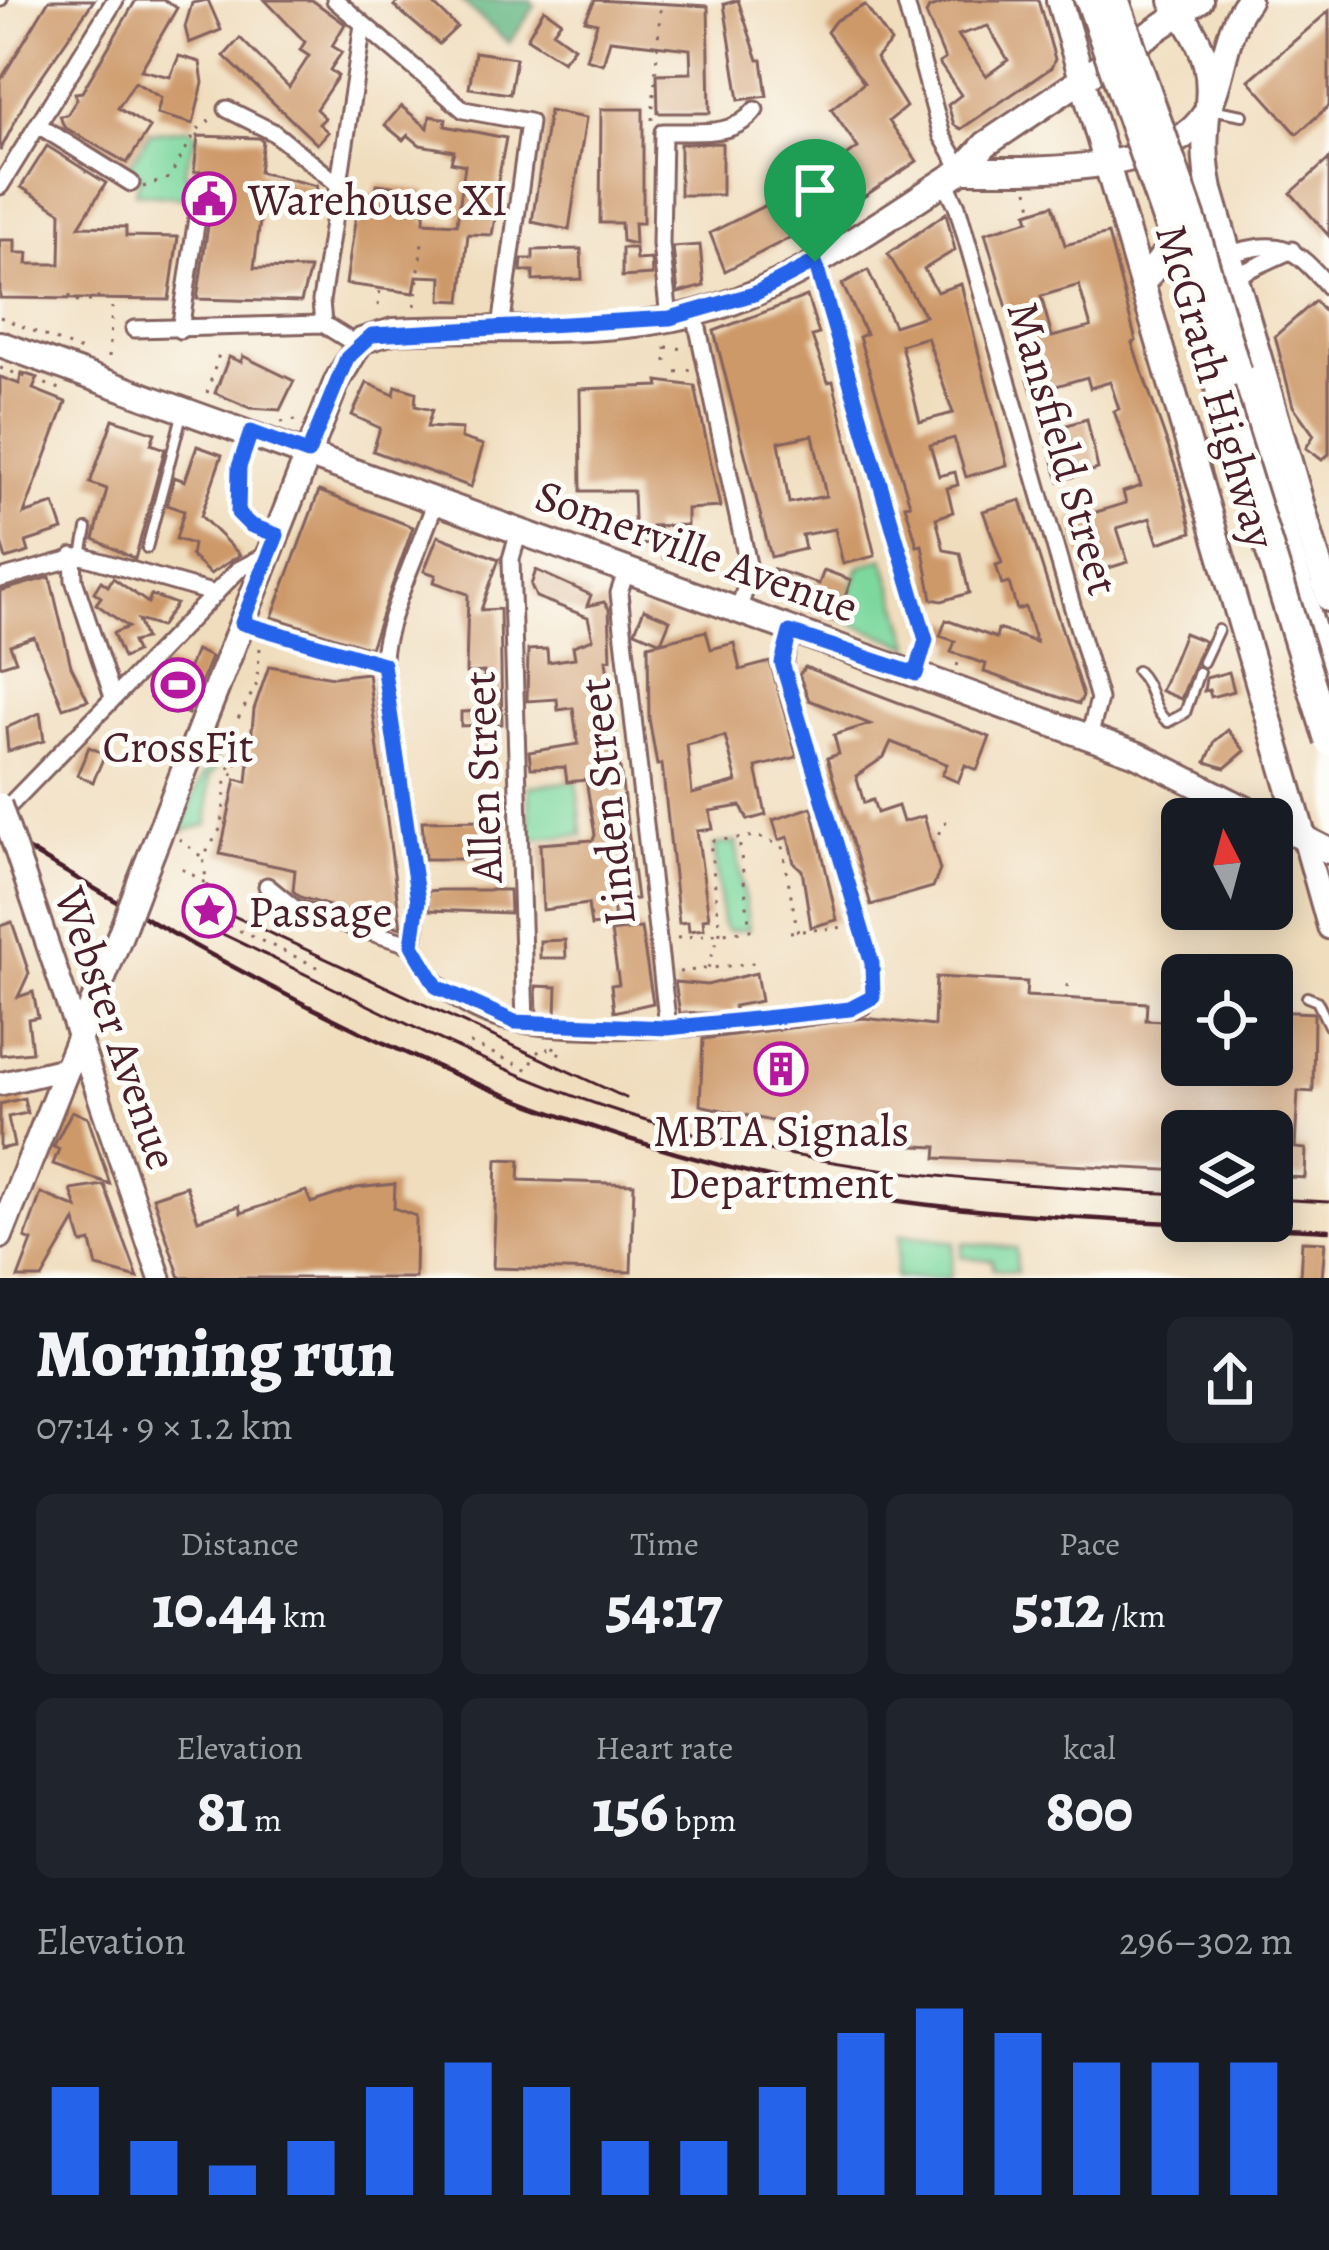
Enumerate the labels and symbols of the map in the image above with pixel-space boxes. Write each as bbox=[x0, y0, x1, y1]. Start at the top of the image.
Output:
pin bbox=[764, 139, 866, 262]
place label: Warehouse XI bbox=[247, 169, 508, 231]
public building icon: Warehouse XI bbox=[181, 171, 237, 227]
street label: McGrath Highway bbox=[1140, 217, 1292, 556]
street label: Mansfield Street bbox=[992, 294, 1135, 602]
street label: Somerville Avenue bbox=[527, 464, 866, 638]
sports icon: CrossFit bbox=[150, 657, 206, 713]
street label: Allen Street bbox=[448, 670, 518, 885]
street label: Linden Street bbox=[563, 675, 651, 929]
place label: CrossFit bbox=[103, 716, 254, 778]
north arrow bbox=[1161, 798, 1293, 930]
street label: Webster Avenue bbox=[38, 878, 193, 1178]
place label: Passage bbox=[248, 881, 393, 943]
place icon: Passage bbox=[181, 883, 237, 939]
building icon: MBTA Signals Department bbox=[753, 1041, 809, 1097]
place label: MBTA Signals Department bbox=[653, 1100, 909, 1214]

